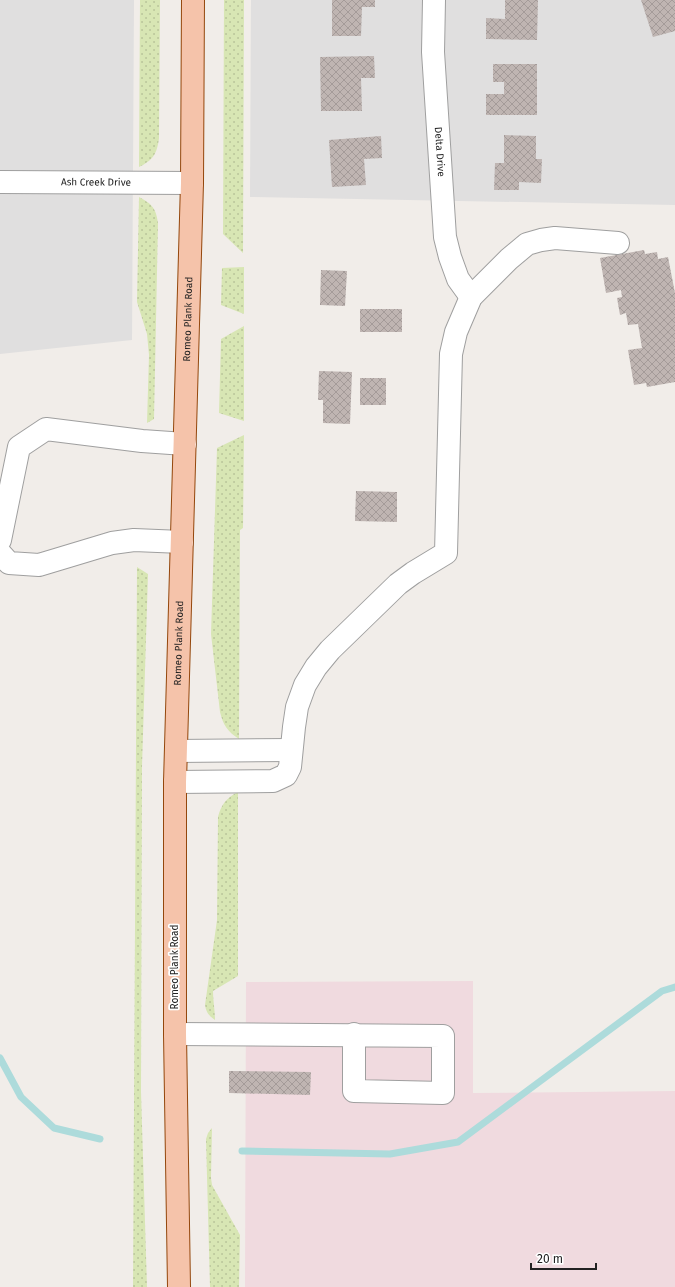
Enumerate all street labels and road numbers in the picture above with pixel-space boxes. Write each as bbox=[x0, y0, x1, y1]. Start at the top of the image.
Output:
street label: Delta Drive bbox=[432, 126, 447, 177]
street label: Ash Creek Drive bbox=[61, 176, 131, 189]
street label: Romeo Plank Road bbox=[181, 277, 195, 362]
street label: Romeo Plank Road bbox=[172, 600, 186, 686]
street label: Romeo Plank Road bbox=[169, 925, 181, 1009]

